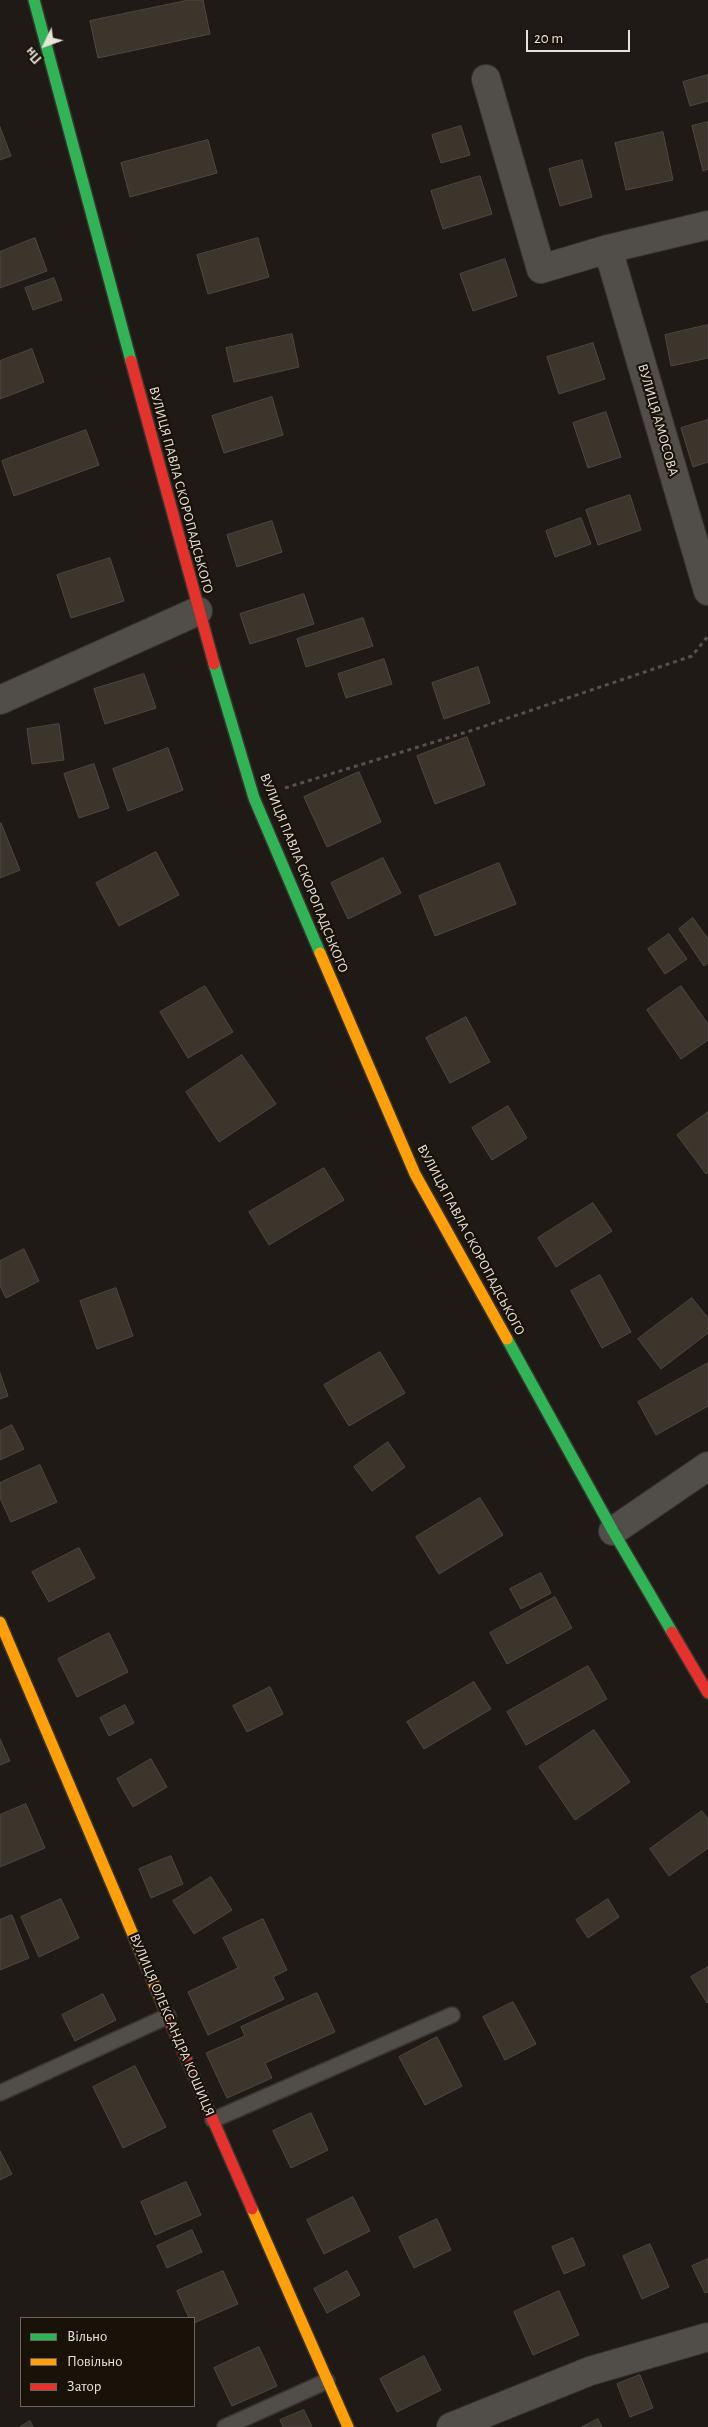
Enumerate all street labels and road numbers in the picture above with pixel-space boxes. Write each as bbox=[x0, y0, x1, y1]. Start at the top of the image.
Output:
street label: ВУЛИЦЯ АМОСОВА bbox=[634, 362, 682, 478]
street label: ВУЛИЦЯ ПАВЛА СКОРОПАДСЬКОГО bbox=[145, 384, 217, 596]
street label: ВУЛИЦЯ ПАВЛА СКОРОПАДСЬКОГО bbox=[256, 771, 352, 975]
street label: ВУЛИЦЯ ПАВЛА СКОРОПАДСЬКОГО bbox=[413, 1142, 529, 1338]
street label: ВУЛИЦЯ ОЛЕКСАНДРА КОШИЦЯ bbox=[126, 1931, 218, 2119]

